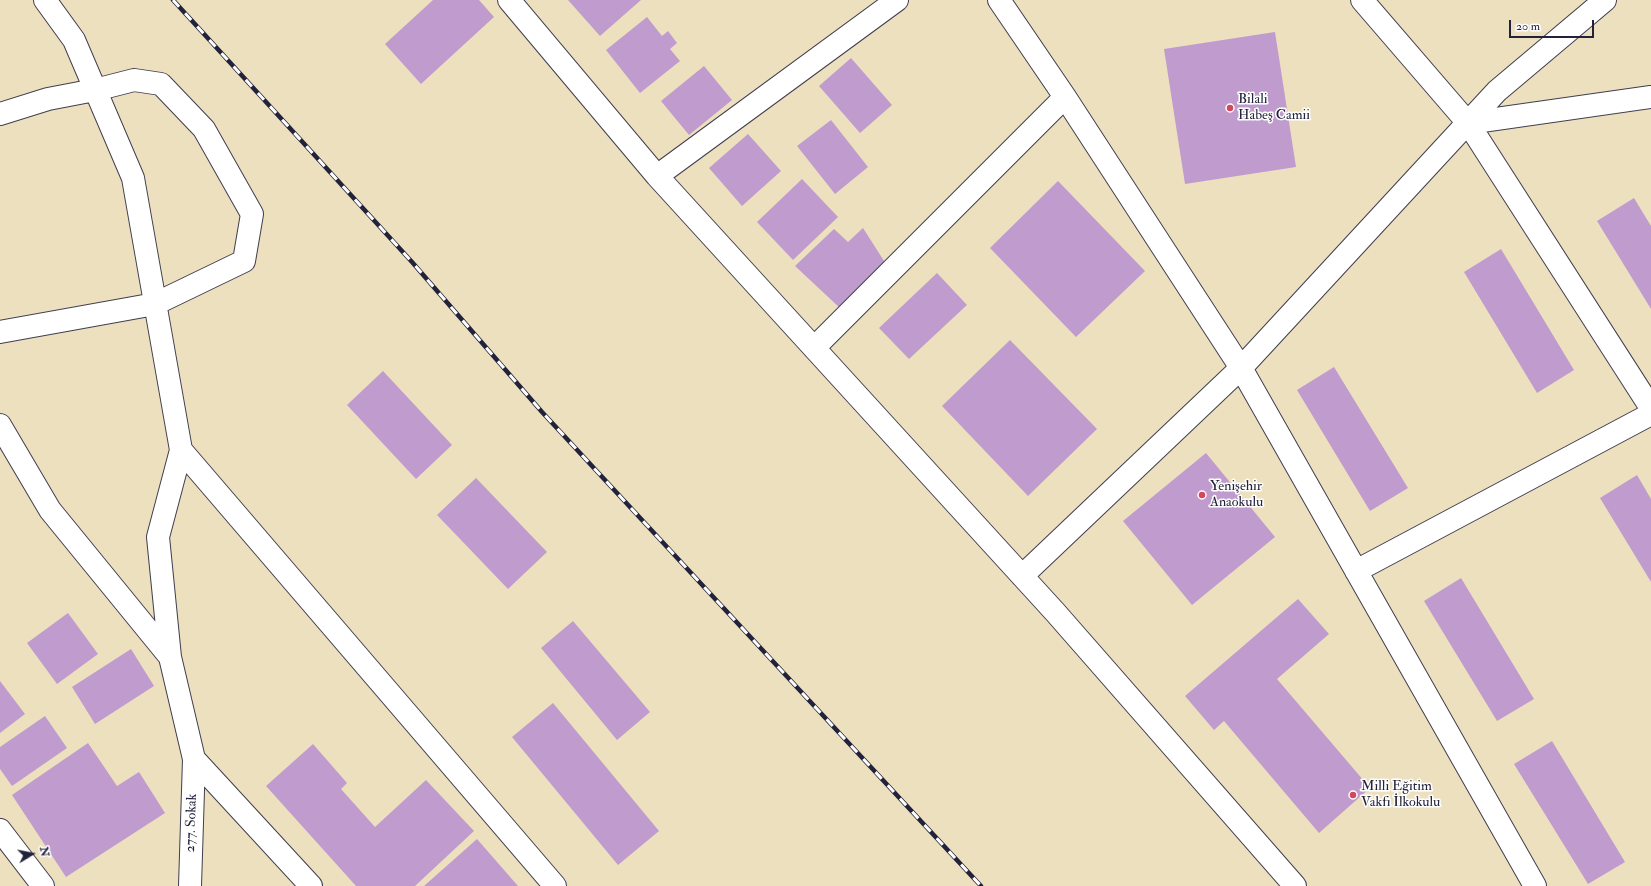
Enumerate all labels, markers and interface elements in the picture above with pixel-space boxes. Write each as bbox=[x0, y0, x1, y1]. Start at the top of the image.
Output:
scale bar bbox=[1511, 12, 1596, 38]
text: 20 m bbox=[1516, 19, 1540, 34]
place label: Bilali Habeş Camii bbox=[1238, 92, 1310, 124]
marker: Bilali Habeş Camii bbox=[1225, 103, 1235, 113]
place label: Yenişehir Anaokulu bbox=[1210, 479, 1263, 512]
marker: Yenişehir Anaokulu bbox=[1197, 490, 1207, 500]
place label: Milli Eğitim Vakfı İlkokulu bbox=[1361, 779, 1440, 812]
marker: Milli Eğitim Vakfı İlkokulu bbox=[1348, 790, 1358, 800]
street label: 277. Sokak bbox=[183, 793, 201, 853]
north arrow bbox=[12, 834, 52, 874]
text: N bbox=[37, 846, 52, 858]

